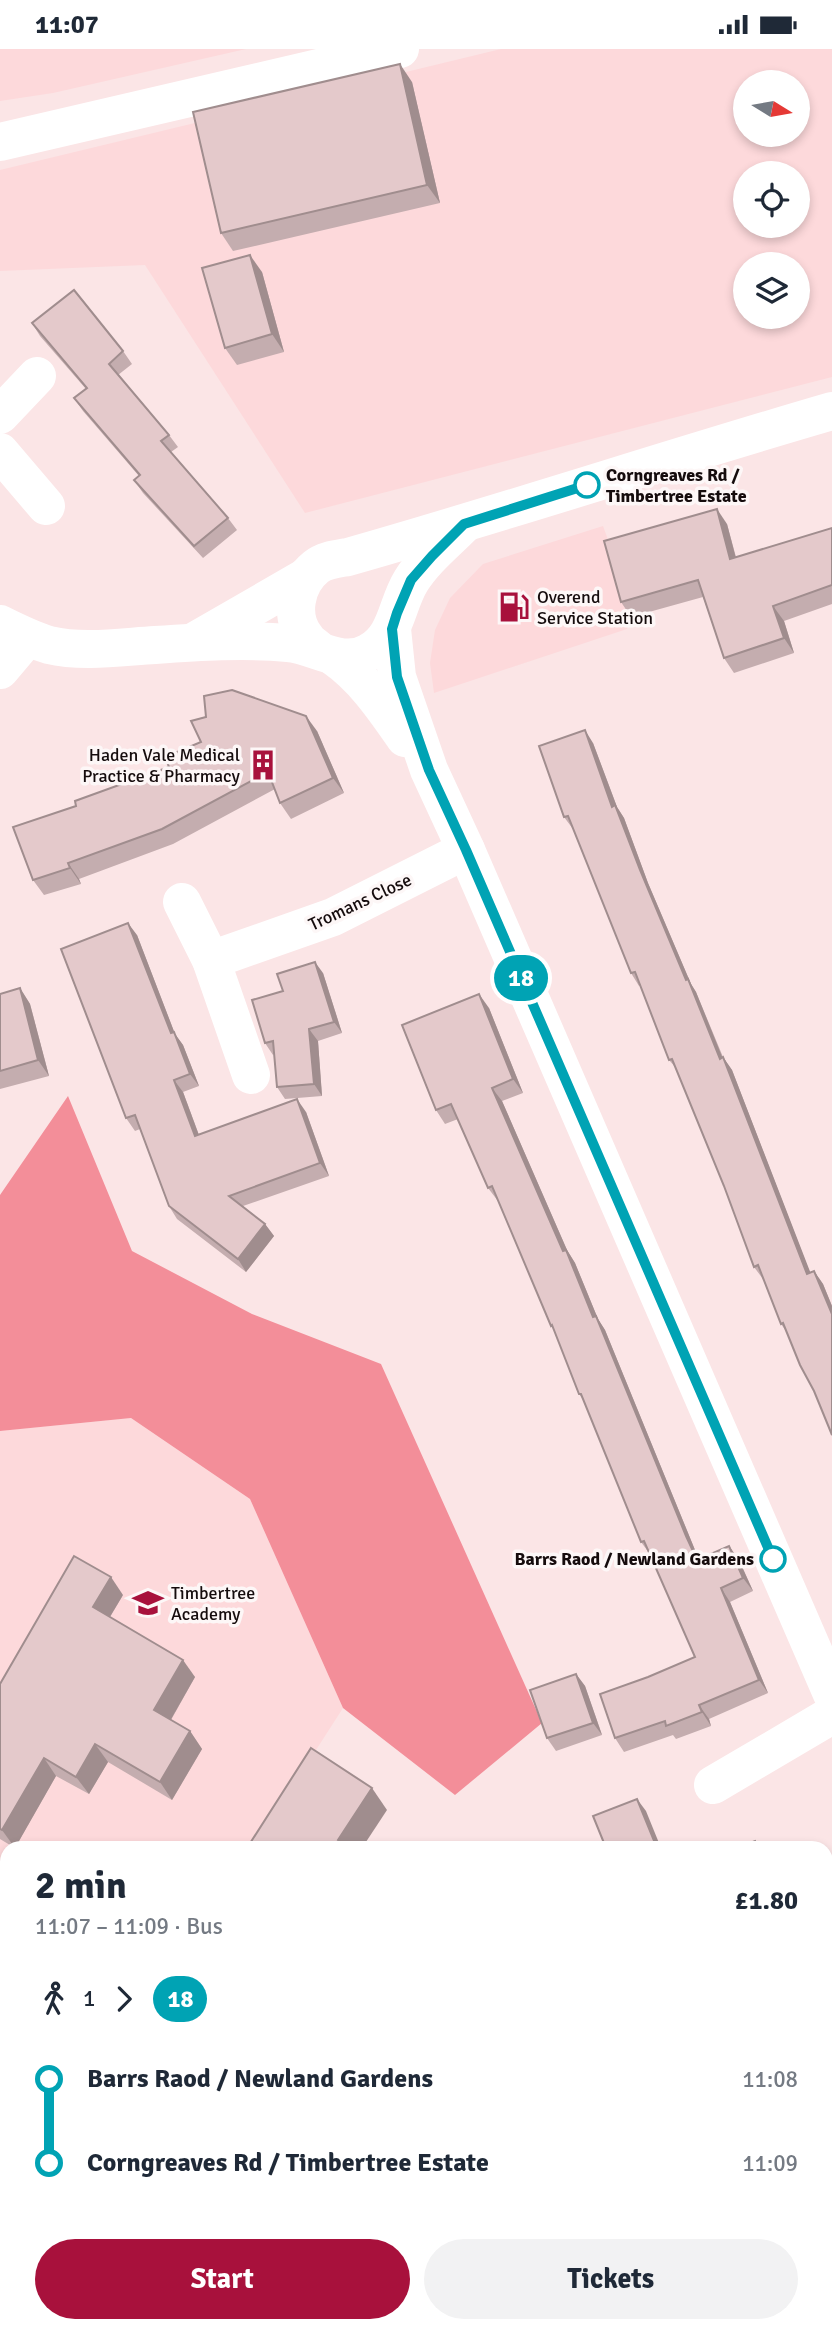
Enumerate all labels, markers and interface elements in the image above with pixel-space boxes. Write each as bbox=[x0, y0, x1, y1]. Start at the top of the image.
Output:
text: 11:07 bbox=[35, 9, 99, 41]
north arrow bbox=[733, 70, 810, 147]
map controls bbox=[733, 70, 810, 329]
button: locate bbox=[733, 161, 810, 238]
button: layers bbox=[733, 252, 810, 329]
place label: Corngreaves Rd / Timbertree Estate bbox=[606, 464, 747, 507]
marker: Corngreaves Rd / Timbertree Estate bbox=[574, 472, 600, 498]
place label: Overend Service Station bbox=[537, 586, 653, 629]
fuel station icon: Overend Service Station bbox=[497, 590, 531, 624]
place label: Haden Vale Medical Practice & Pharmacy bbox=[82, 744, 241, 787]
building icon: Haden Vale Medical Practice & Pharmacy bbox=[246, 748, 280, 782]
street label: Tromans Close bbox=[305, 869, 415, 935]
line badge: 18 bbox=[490, 955, 552, 1001]
text: 18 bbox=[508, 963, 534, 993]
marker: Barrs Raod / Newland Gardens bbox=[760, 1546, 786, 1572]
place label: Barrs Raod / Newland Gardens bbox=[514, 1548, 754, 1570]
place label: Timbertree Academy bbox=[171, 1582, 255, 1625]
school or university icon: Timbertree Academy bbox=[131, 1586, 165, 1620]
text: 2 min bbox=[35, 1862, 127, 1909]
text: £1.80 bbox=[734, 1885, 798, 1917]
text: 11:07 – 11:09 · Bus bbox=[35, 1912, 223, 1941]
icon: walk bbox=[35, 1980, 73, 2018]
icon: forward bbox=[105, 1980, 143, 2018]
text: 1 bbox=[83, 1984, 95, 2013]
text: 18 bbox=[167, 1984, 193, 2014]
text: Barrs Raod / Newland Gardens bbox=[87, 2063, 433, 2095]
text: 11:08 bbox=[742, 2065, 798, 2094]
text: Corngreaves Rd / Timbertree Estate bbox=[87, 2147, 489, 2179]
text: 11:09 bbox=[742, 2149, 798, 2178]
button: Start bbox=[35, 2239, 410, 2319]
button: Tickets bbox=[424, 2239, 798, 2319]

